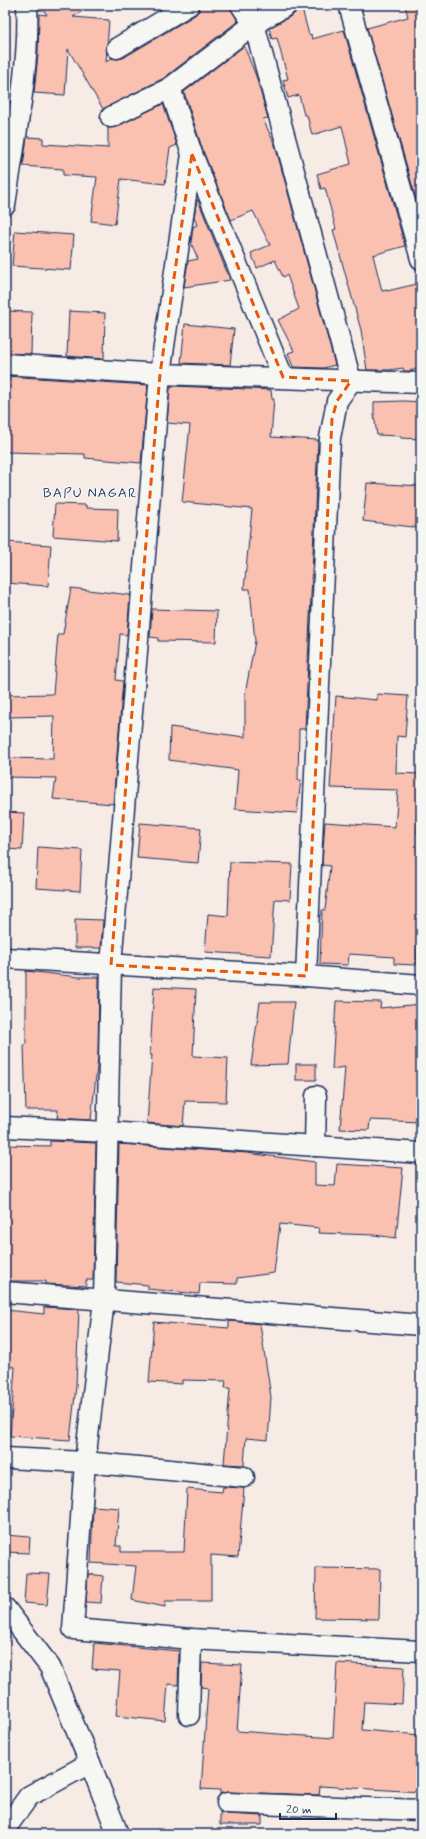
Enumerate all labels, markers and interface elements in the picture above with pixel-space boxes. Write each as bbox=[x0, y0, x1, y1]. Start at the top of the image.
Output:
district label: BAPU NAGAR bbox=[43, 484, 137, 502]
scale bar bbox=[280, 1795, 336, 1821]
text: 20 m bbox=[286, 1802, 312, 1818]

